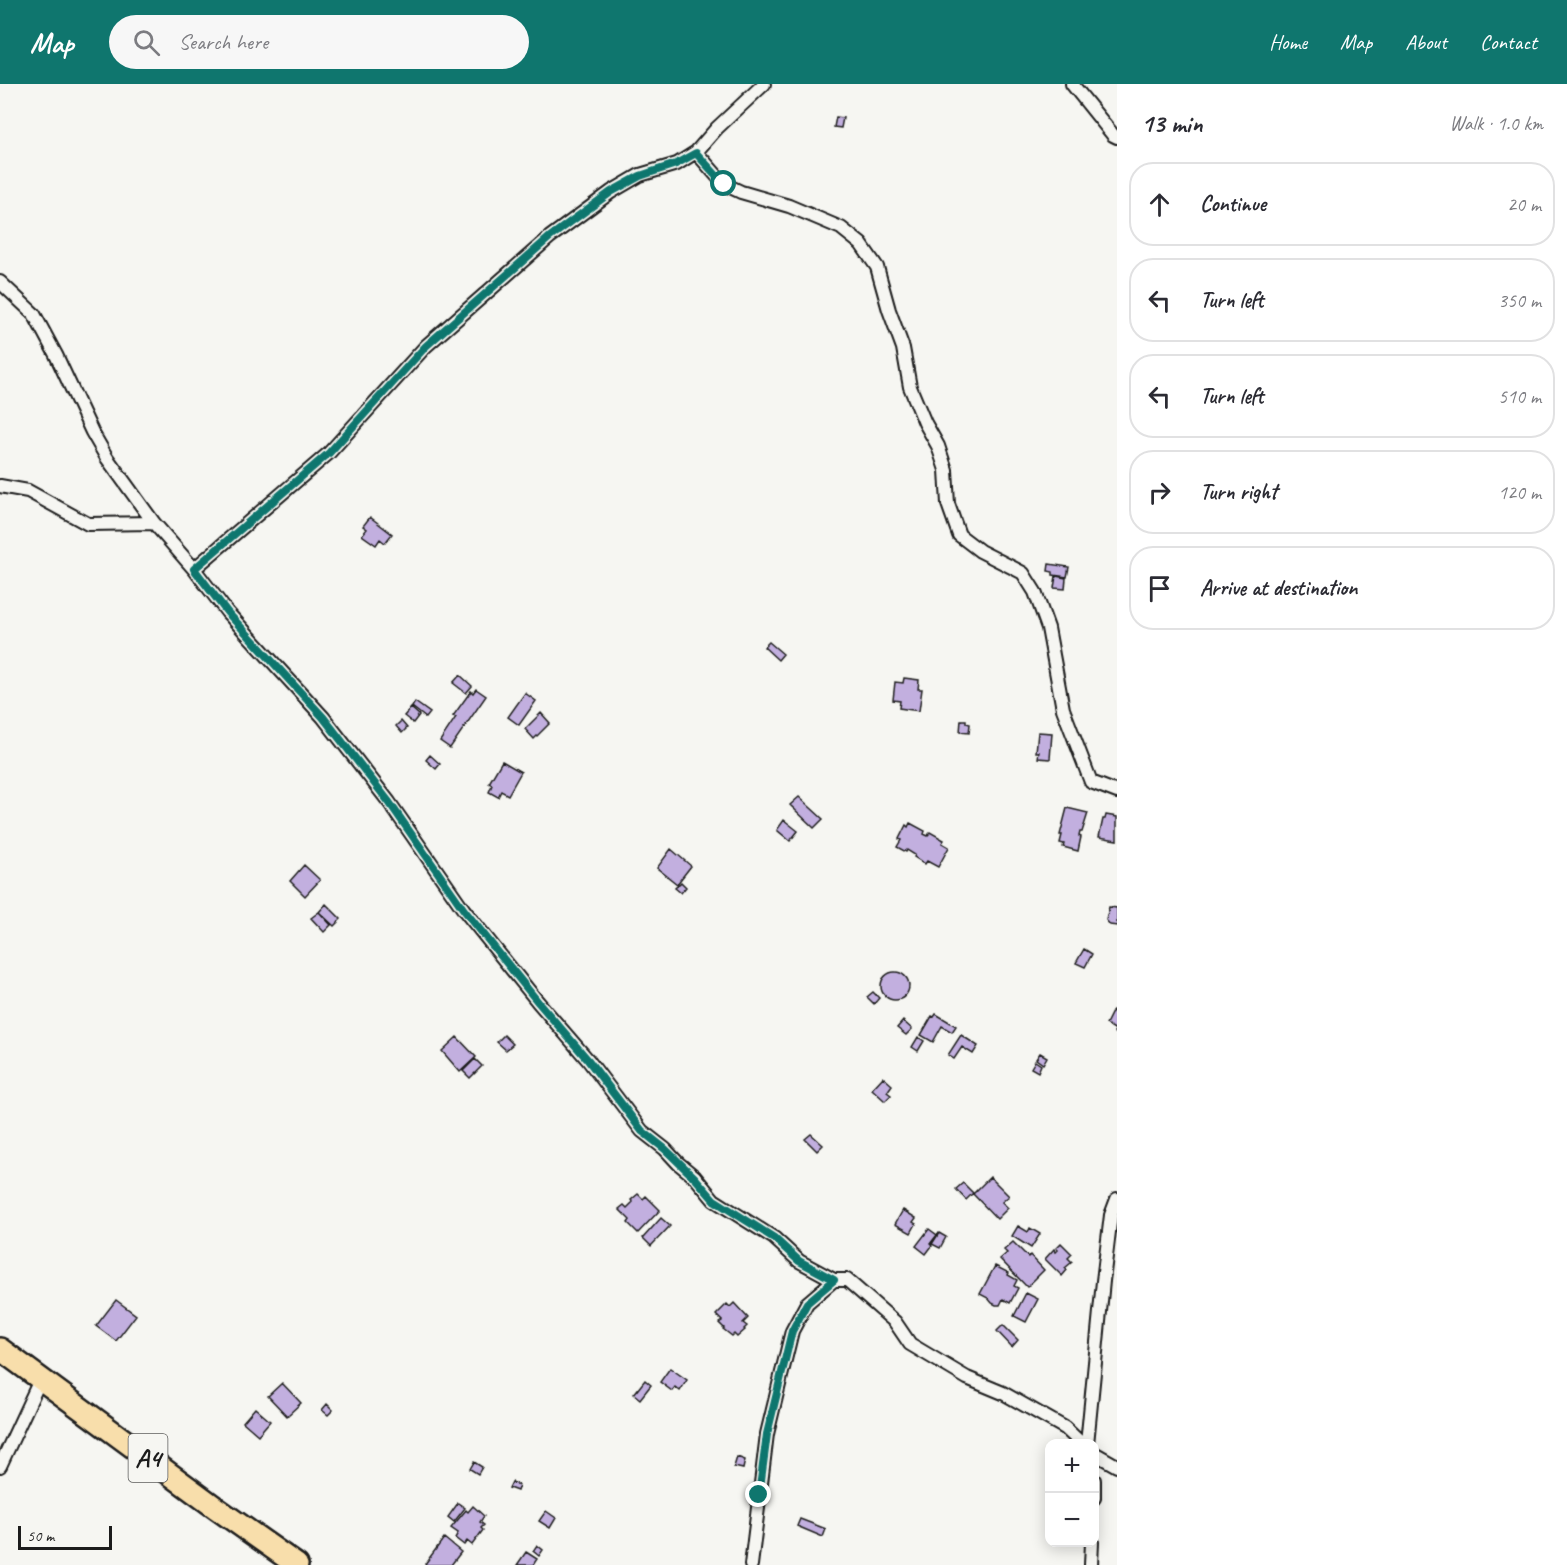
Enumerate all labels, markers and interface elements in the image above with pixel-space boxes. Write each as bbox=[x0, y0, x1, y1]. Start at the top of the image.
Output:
search box bbox=[109, 15, 529, 69]
text: Map bbox=[30, 25, 73, 60]
icon: search bbox=[130, 26, 163, 59]
text: Search here bbox=[178, 28, 268, 56]
text: Home bbox=[1269, 29, 1307, 55]
text: Map bbox=[1340, 29, 1372, 55]
text: About bbox=[1405, 29, 1447, 55]
text: Contact bbox=[1480, 29, 1537, 55]
text: 13 min bbox=[1141, 107, 1203, 140]
text: Walk · 1.0 km bbox=[1449, 111, 1543, 136]
route start bbox=[710, 170, 736, 196]
icon: ahead bbox=[1143, 188, 1176, 221]
text: Continue bbox=[1200, 190, 1266, 218]
text: 20 m bbox=[1507, 192, 1541, 217]
icon: left bbox=[1143, 284, 1176, 317]
text: Turn left bbox=[1200, 286, 1264, 314]
text: 350 m bbox=[1498, 288, 1541, 313]
icon: left bbox=[1143, 380, 1176, 413]
text: Turn left bbox=[1200, 382, 1264, 410]
text: 510 m bbox=[1498, 384, 1541, 409]
icon: right bbox=[1143, 476, 1176, 509]
text: Turn right bbox=[1200, 478, 1277, 506]
text: 120 m bbox=[1498, 480, 1541, 505]
icon: arrive bbox=[1143, 572, 1176, 605]
text: Arrive at destination bbox=[1200, 574, 1357, 602]
road number: A4 bbox=[128, 1434, 168, 1482]
map controls bbox=[1045, 1439, 1099, 1547]
button: + bbox=[1045, 1439, 1099, 1493]
route end bbox=[745, 1481, 771, 1507]
button: − bbox=[1045, 1493, 1099, 1547]
scale bar bbox=[18, 1523, 112, 1550]
text: 50 m bbox=[27, 1526, 54, 1546]

